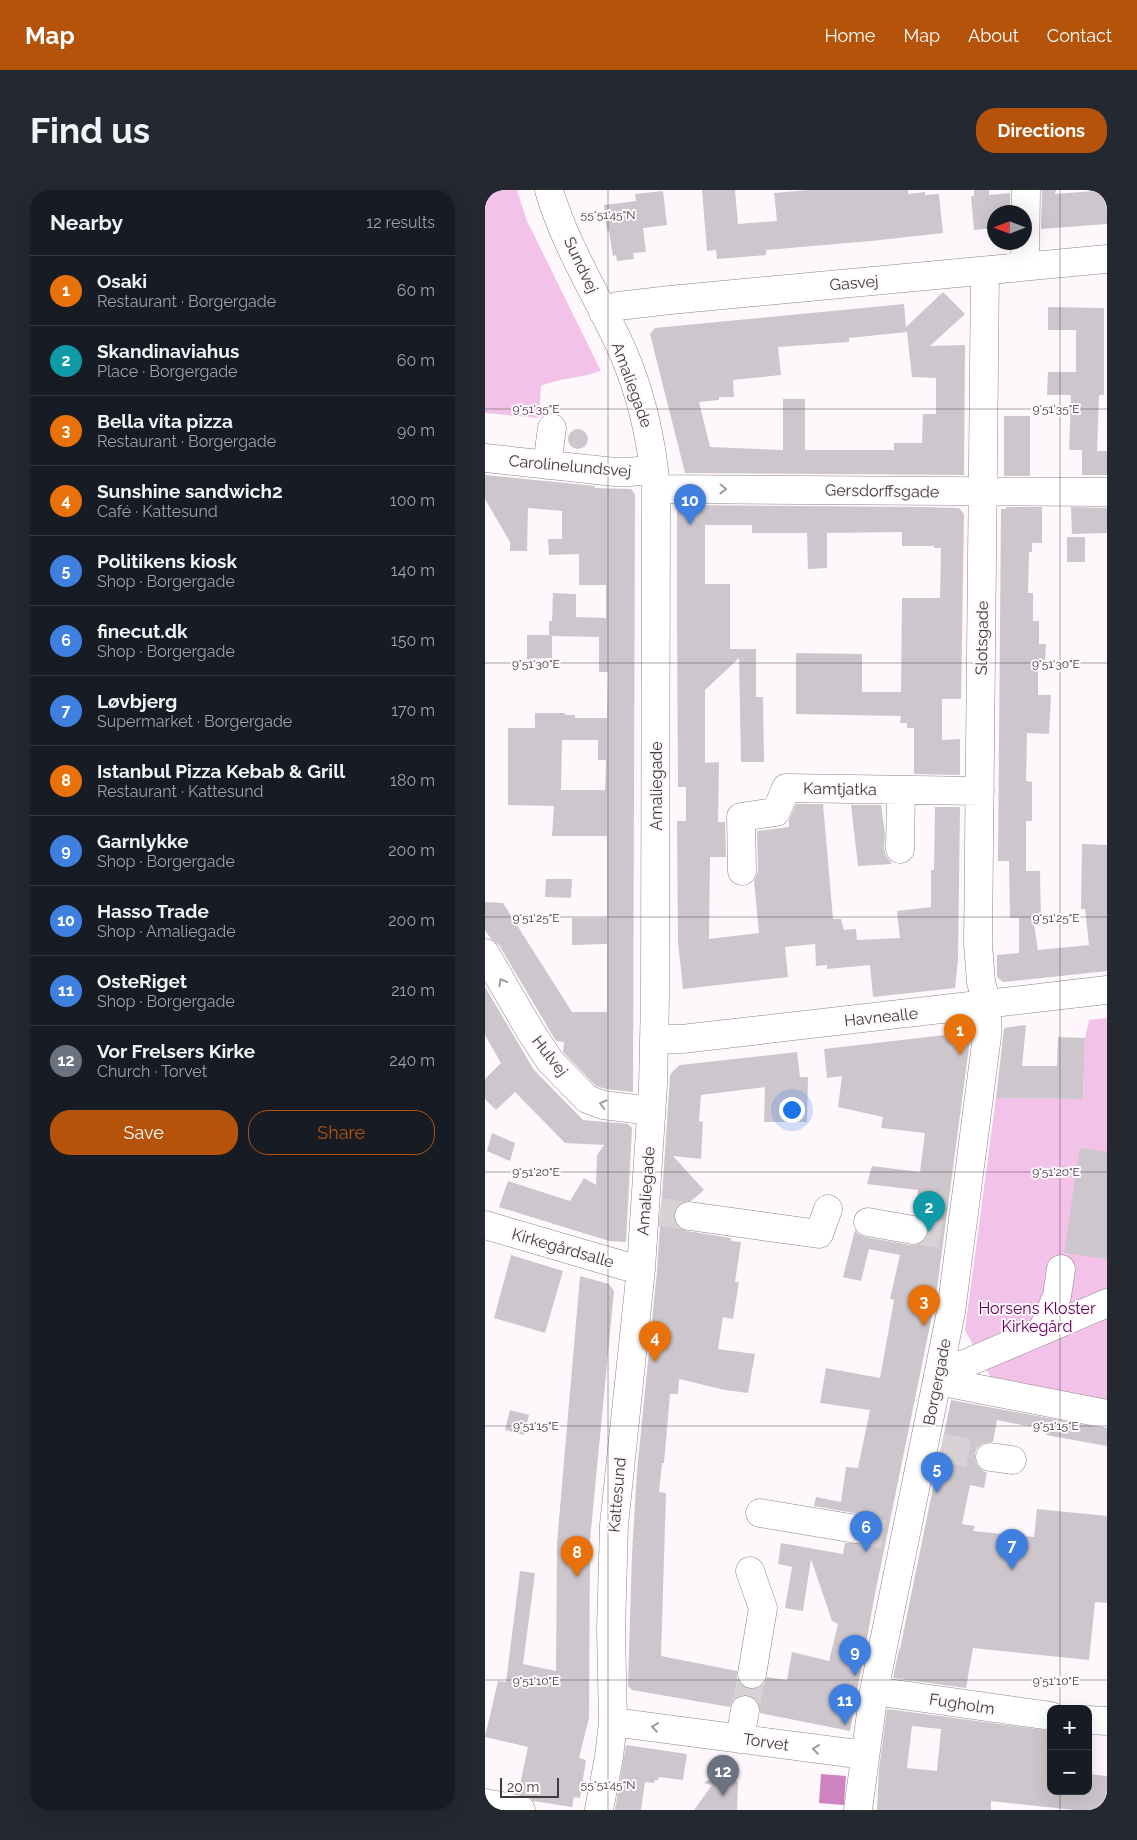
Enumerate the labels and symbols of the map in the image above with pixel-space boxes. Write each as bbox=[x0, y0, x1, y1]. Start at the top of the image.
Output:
north arrow bbox=[987, 205, 1032, 250]
text: 55°51'45"N bbox=[581, 208, 635, 222]
street label: Sundvej bbox=[560, 234, 602, 296]
street label: Gasvej bbox=[829, 271, 879, 295]
street label: Amaliegade bbox=[608, 340, 656, 430]
text: 9°51'35"E bbox=[512, 402, 560, 416]
text: 9°51'35"E bbox=[1032, 402, 1080, 416]
street label: Carolinelundsvej bbox=[508, 451, 632, 481]
street label: Gersdorffsgade bbox=[825, 481, 939, 501]
pin: 10 bbox=[674, 484, 706, 525]
one-way arrow bbox=[719, 484, 727, 494]
street label: Slotsgade bbox=[972, 601, 992, 675]
text: 9°51'30"E bbox=[512, 657, 560, 671]
text: 9°51'30"E bbox=[1032, 657, 1080, 671]
street label: Amaliegade bbox=[647, 741, 666, 831]
street label: Kamtjatka bbox=[803, 779, 877, 799]
text: 9°51'25"E bbox=[513, 911, 560, 925]
text: 9°51'25"E bbox=[1033, 911, 1080, 925]
one-way arrow bbox=[498, 978, 508, 987]
street label: Havnealle bbox=[843, 1004, 919, 1030]
pin: 1 bbox=[944, 1014, 976, 1055]
street label: Hulvej bbox=[528, 1032, 572, 1080]
your location bbox=[779, 1097, 805, 1123]
one-way arrow bbox=[599, 1099, 608, 1110]
street label: Amaliegade bbox=[633, 1146, 659, 1236]
text: 9°51'20"E bbox=[512, 1165, 560, 1179]
text: 9°51'20"E bbox=[1032, 1165, 1080, 1179]
pin: 2 bbox=[913, 1191, 945, 1232]
street label: Kirkegårdsalle bbox=[510, 1224, 616, 1272]
pin: 3 bbox=[908, 1285, 940, 1326]
park label: Horsens Kloster Kirkegård bbox=[978, 1299, 1096, 1336]
pin: 4 bbox=[639, 1321, 671, 1362]
street label: Borgergade bbox=[919, 1337, 955, 1427]
text: 9°51'15"E bbox=[513, 1419, 559, 1433]
text: 9°51'15"E bbox=[1033, 1419, 1079, 1433]
pin: 5 bbox=[921, 1452, 953, 1493]
street label: Kattesund bbox=[604, 1457, 630, 1533]
pin: 6 bbox=[850, 1511, 882, 1552]
pin: 7 bbox=[996, 1529, 1028, 1570]
pin: 8 bbox=[561, 1536, 593, 1577]
pin: 9 bbox=[839, 1635, 871, 1676]
text: 9°51'10"E bbox=[513, 1674, 559, 1688]
text: 9°51'10"E bbox=[1033, 1674, 1079, 1688]
pin: 11 bbox=[829, 1684, 861, 1725]
street label: Fugholm bbox=[928, 1689, 996, 1719]
one-way arrow bbox=[651, 1723, 660, 1733]
street label: Torvet bbox=[742, 1729, 791, 1755]
one-way arrow bbox=[812, 1744, 820, 1755]
pin: 12 bbox=[707, 1755, 739, 1796]
scale bar bbox=[500, 1775, 559, 1798]
text: 55°51'45"N bbox=[581, 1778, 635, 1792]

